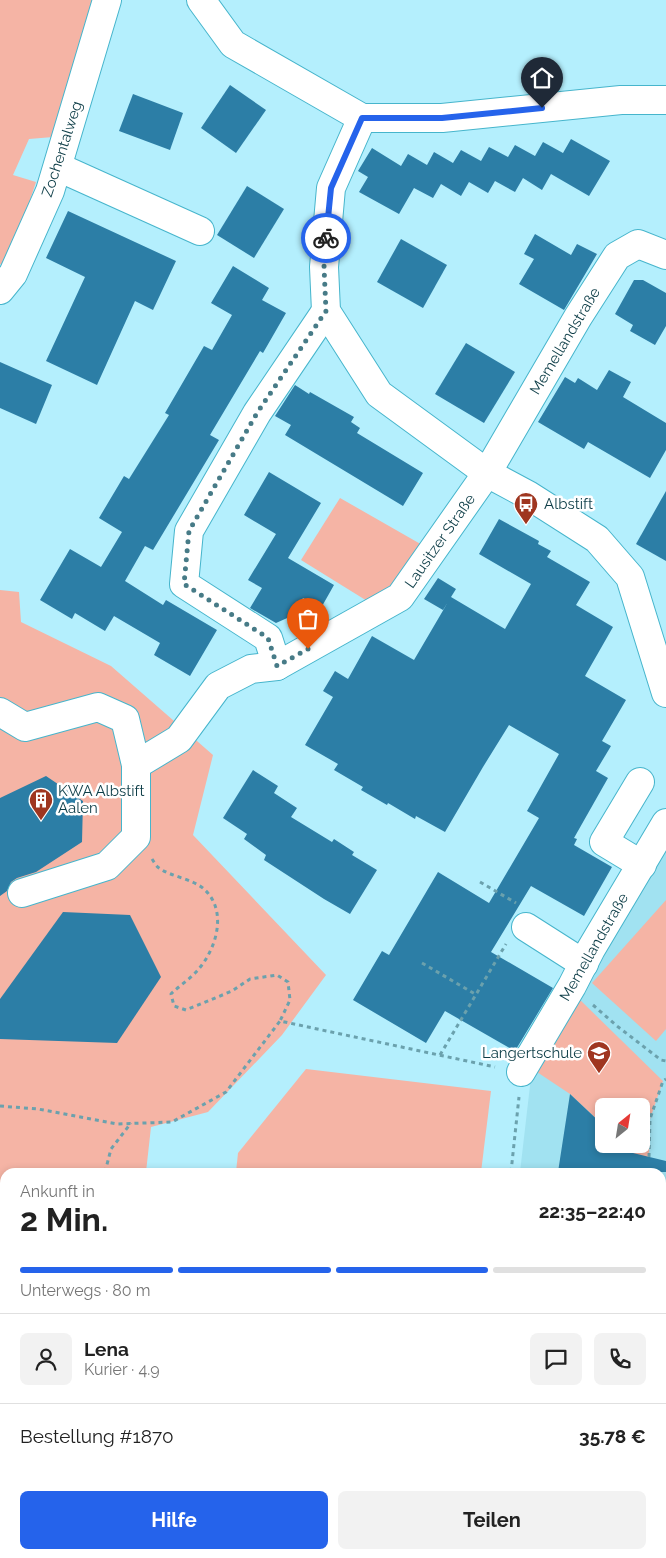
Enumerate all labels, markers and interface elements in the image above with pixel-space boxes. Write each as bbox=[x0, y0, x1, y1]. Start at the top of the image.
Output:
pin bbox=[521, 57, 563, 108]
icon: home bbox=[528, 64, 556, 92]
street label: Zochentalweg bbox=[38, 99, 86, 199]
courier bbox=[301, 213, 351, 263]
icon: bike bbox=[312, 224, 340, 252]
street label: Memellandstraße bbox=[526, 284, 604, 398]
street label: Lausitzer Straße bbox=[401, 490, 479, 591]
bus stop icon: Albstift bbox=[513, 491, 539, 525]
place label: Albstift bbox=[544, 495, 593, 513]
pin bbox=[287, 598, 329, 649]
icon: bag bbox=[294, 605, 322, 633]
place label: KWA Albstift Aalen bbox=[58, 782, 144, 817]
building icon: KWA Albstift Aalen bbox=[28, 787, 54, 821]
street label: Memellandstraße bbox=[556, 890, 632, 1004]
school or university icon: Langertschule bbox=[586, 1040, 612, 1074]
place label: Langertschule bbox=[482, 1044, 582, 1062]
north arrow bbox=[595, 1098, 650, 1152]
map controls bbox=[595, 1098, 650, 1153]
text: Ankunft in bbox=[20, 1182, 95, 1201]
text: 22:35–22:40 bbox=[539, 1200, 646, 1222]
text: 2 Min. bbox=[20, 1201, 108, 1238]
text: Unterwegs · 80 m bbox=[20, 1281, 150, 1300]
button: person bbox=[20, 1333, 72, 1385]
button: chat bbox=[530, 1333, 582, 1385]
button: phone bbox=[594, 1333, 646, 1385]
text: Lena bbox=[84, 1338, 129, 1360]
text: Kurier · 4.9 bbox=[84, 1360, 160, 1379]
text: Bestellung #1870 bbox=[20, 1425, 174, 1447]
text: 35.78 € bbox=[579, 1425, 646, 1447]
button: Hilfe bbox=[20, 1491, 328, 1549]
button: Teilen bbox=[338, 1491, 646, 1549]

